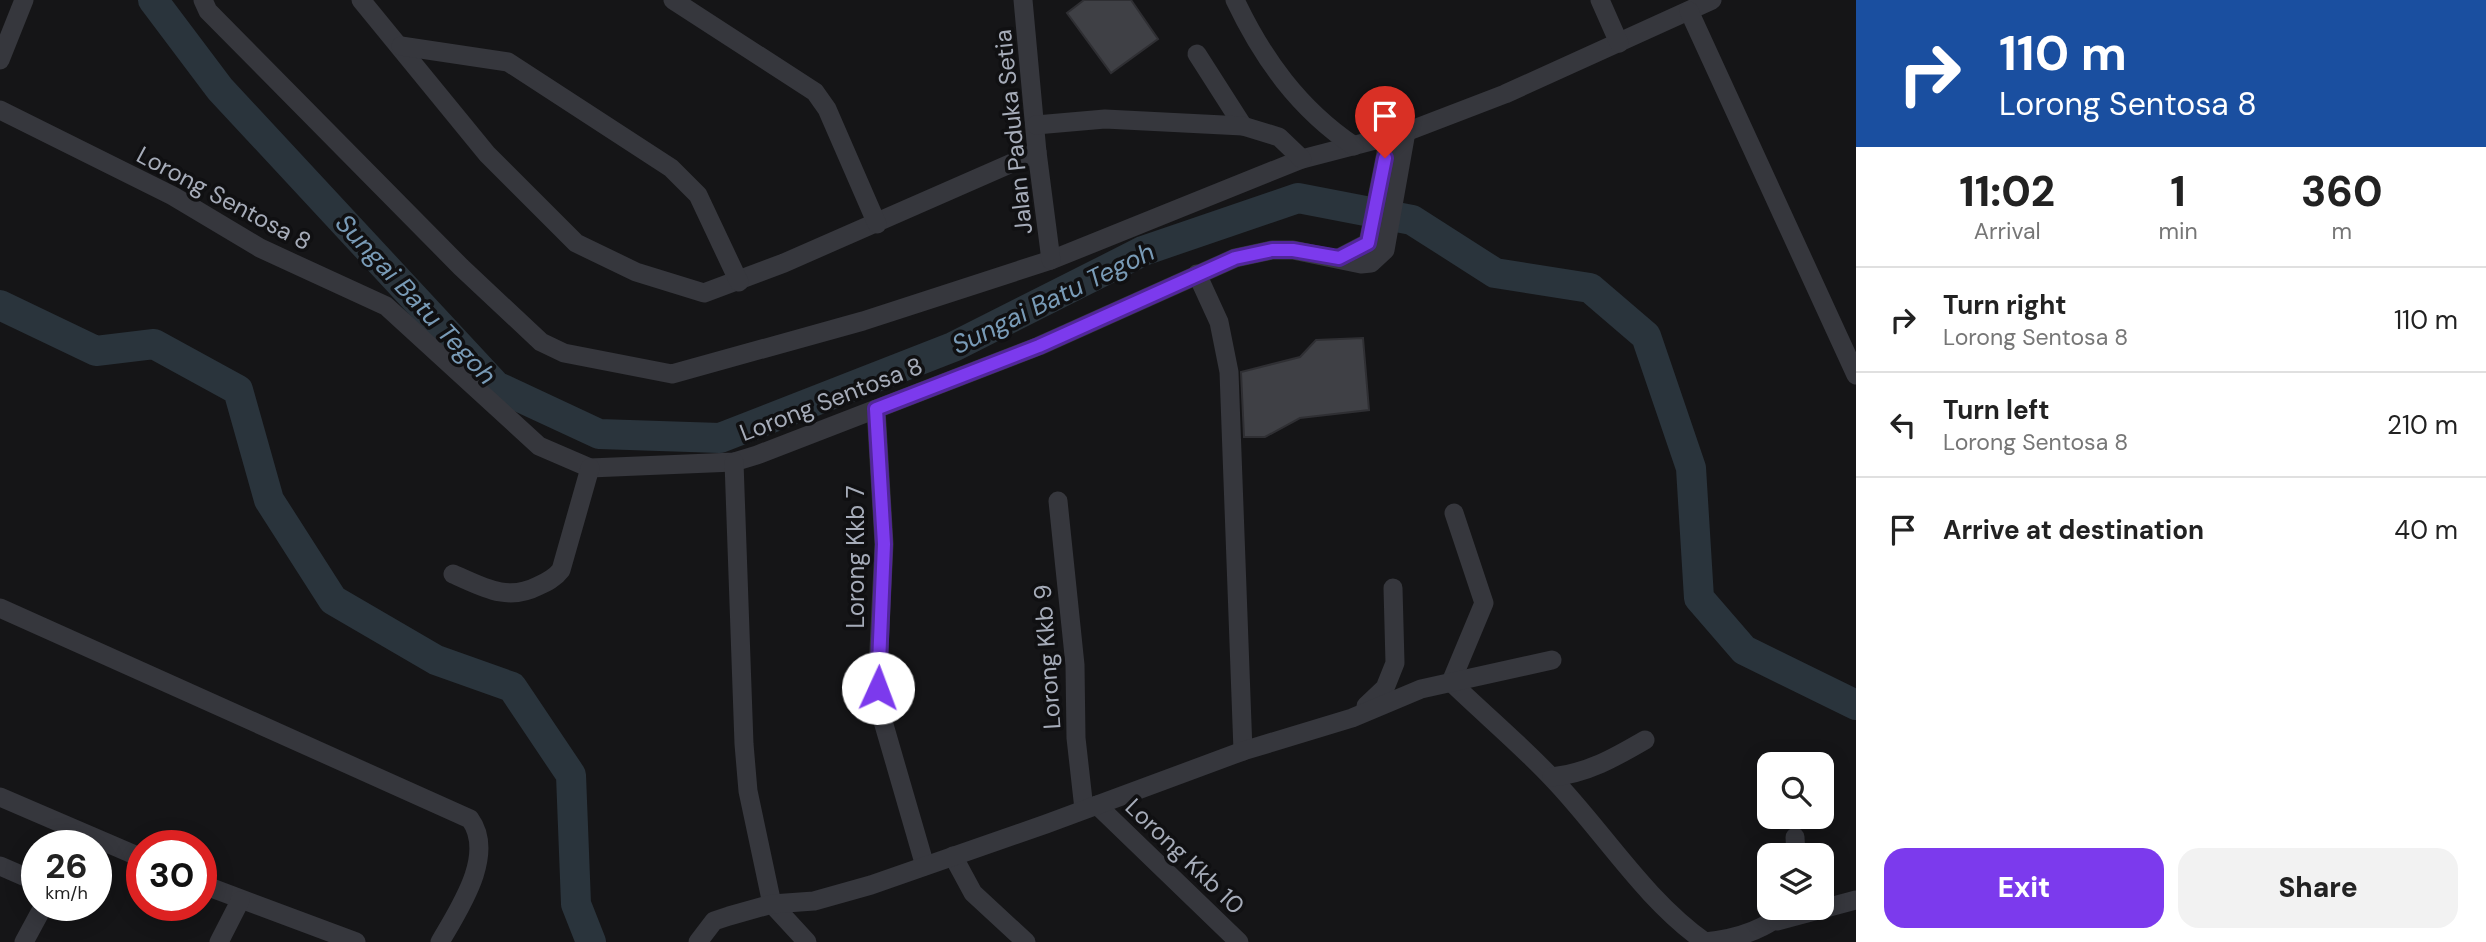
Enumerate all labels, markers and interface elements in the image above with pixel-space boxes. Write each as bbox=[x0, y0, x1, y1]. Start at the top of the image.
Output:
text: 110 m bbox=[1999, 21, 2127, 85]
street label: Jalan Paduka Setia bbox=[987, 28, 1039, 236]
icon: right bbox=[1884, 28, 1975, 119]
text: Lorong Sentosa 8 bbox=[1999, 83, 2257, 125]
pin bbox=[1355, 86, 1415, 158]
icon: arrive bbox=[1366, 97, 1404, 135]
street label: Lorong Sentosa 8 bbox=[131, 139, 317, 257]
text: 11:02 bbox=[1959, 164, 2055, 219]
text: 1 bbox=[2170, 164, 2186, 219]
text: 360 bbox=[2301, 164, 2383, 219]
water label: Sungai Batu Tegoh bbox=[328, 206, 504, 392]
text: Arrival bbox=[1974, 216, 2041, 246]
text: min bbox=[2158, 216, 2198, 246]
text: m bbox=[2332, 216, 2352, 246]
water label: Sungai Batu Tegoh bbox=[946, 234, 1160, 362]
text: Turn right bbox=[1943, 288, 2067, 322]
icon: right bbox=[1884, 301, 1922, 339]
text: 110 m bbox=[2394, 303, 2458, 337]
text: Lorong Sentosa 8 bbox=[1943, 322, 2128, 352]
street label: Lorong Sentosa 8 bbox=[735, 350, 927, 448]
text: Turn left bbox=[1943, 393, 2050, 427]
icon: left bbox=[1884, 406, 1922, 444]
text: 210 m bbox=[2387, 408, 2458, 442]
text: Lorong Sentosa 8 bbox=[1943, 427, 2128, 457]
street label: Lorong Kkb 7 bbox=[840, 486, 871, 628]
icon: arrive bbox=[1884, 511, 1922, 549]
text: Arrive at destination bbox=[1943, 513, 2204, 547]
text: 40 m bbox=[2394, 513, 2458, 547]
street label: Lorong Kkb 9 bbox=[1026, 584, 1068, 730]
position arrow bbox=[841, 651, 915, 725]
map controls bbox=[1757, 752, 1834, 920]
button: search bbox=[1757, 752, 1834, 829]
street label: Lorong Kkb 10 bbox=[1119, 791, 1251, 921]
speed limit sign: 30 bbox=[126, 830, 217, 921]
text: 26 bbox=[45, 843, 88, 889]
button: layers bbox=[1757, 843, 1834, 920]
button: Exit bbox=[1884, 848, 2164, 928]
button: Share bbox=[2178, 848, 2458, 928]
text: km/h bbox=[45, 881, 88, 905]

